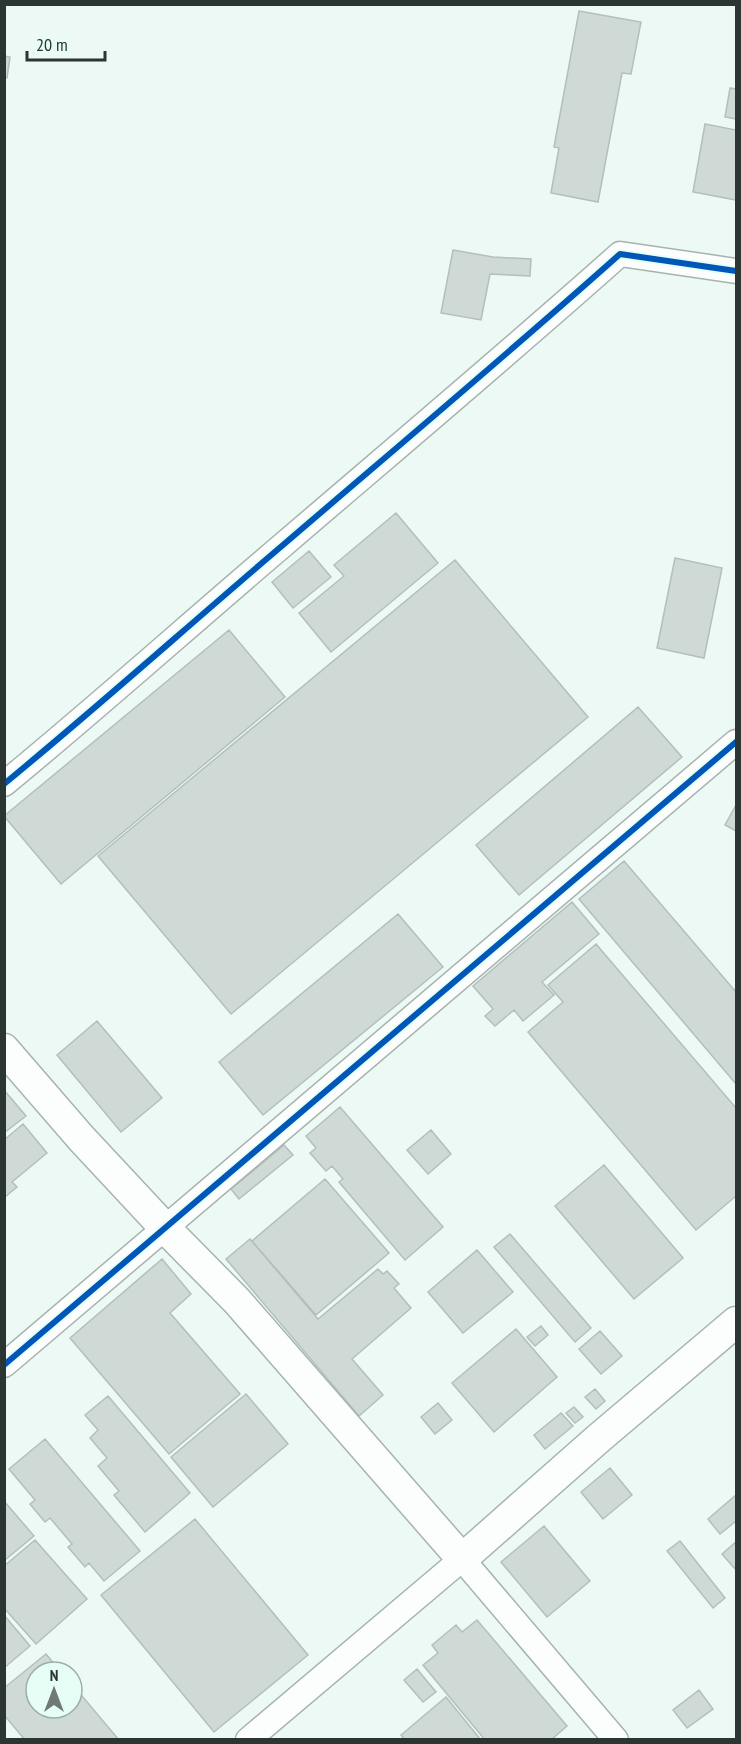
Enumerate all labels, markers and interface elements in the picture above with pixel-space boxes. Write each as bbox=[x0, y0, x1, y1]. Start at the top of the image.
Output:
scale bar bbox=[27, 24, 105, 62]
text: 20 m bbox=[36, 33, 68, 56]
north arrow bbox=[24, 1660, 84, 1720]
text: N bbox=[50, 1665, 58, 1685]

